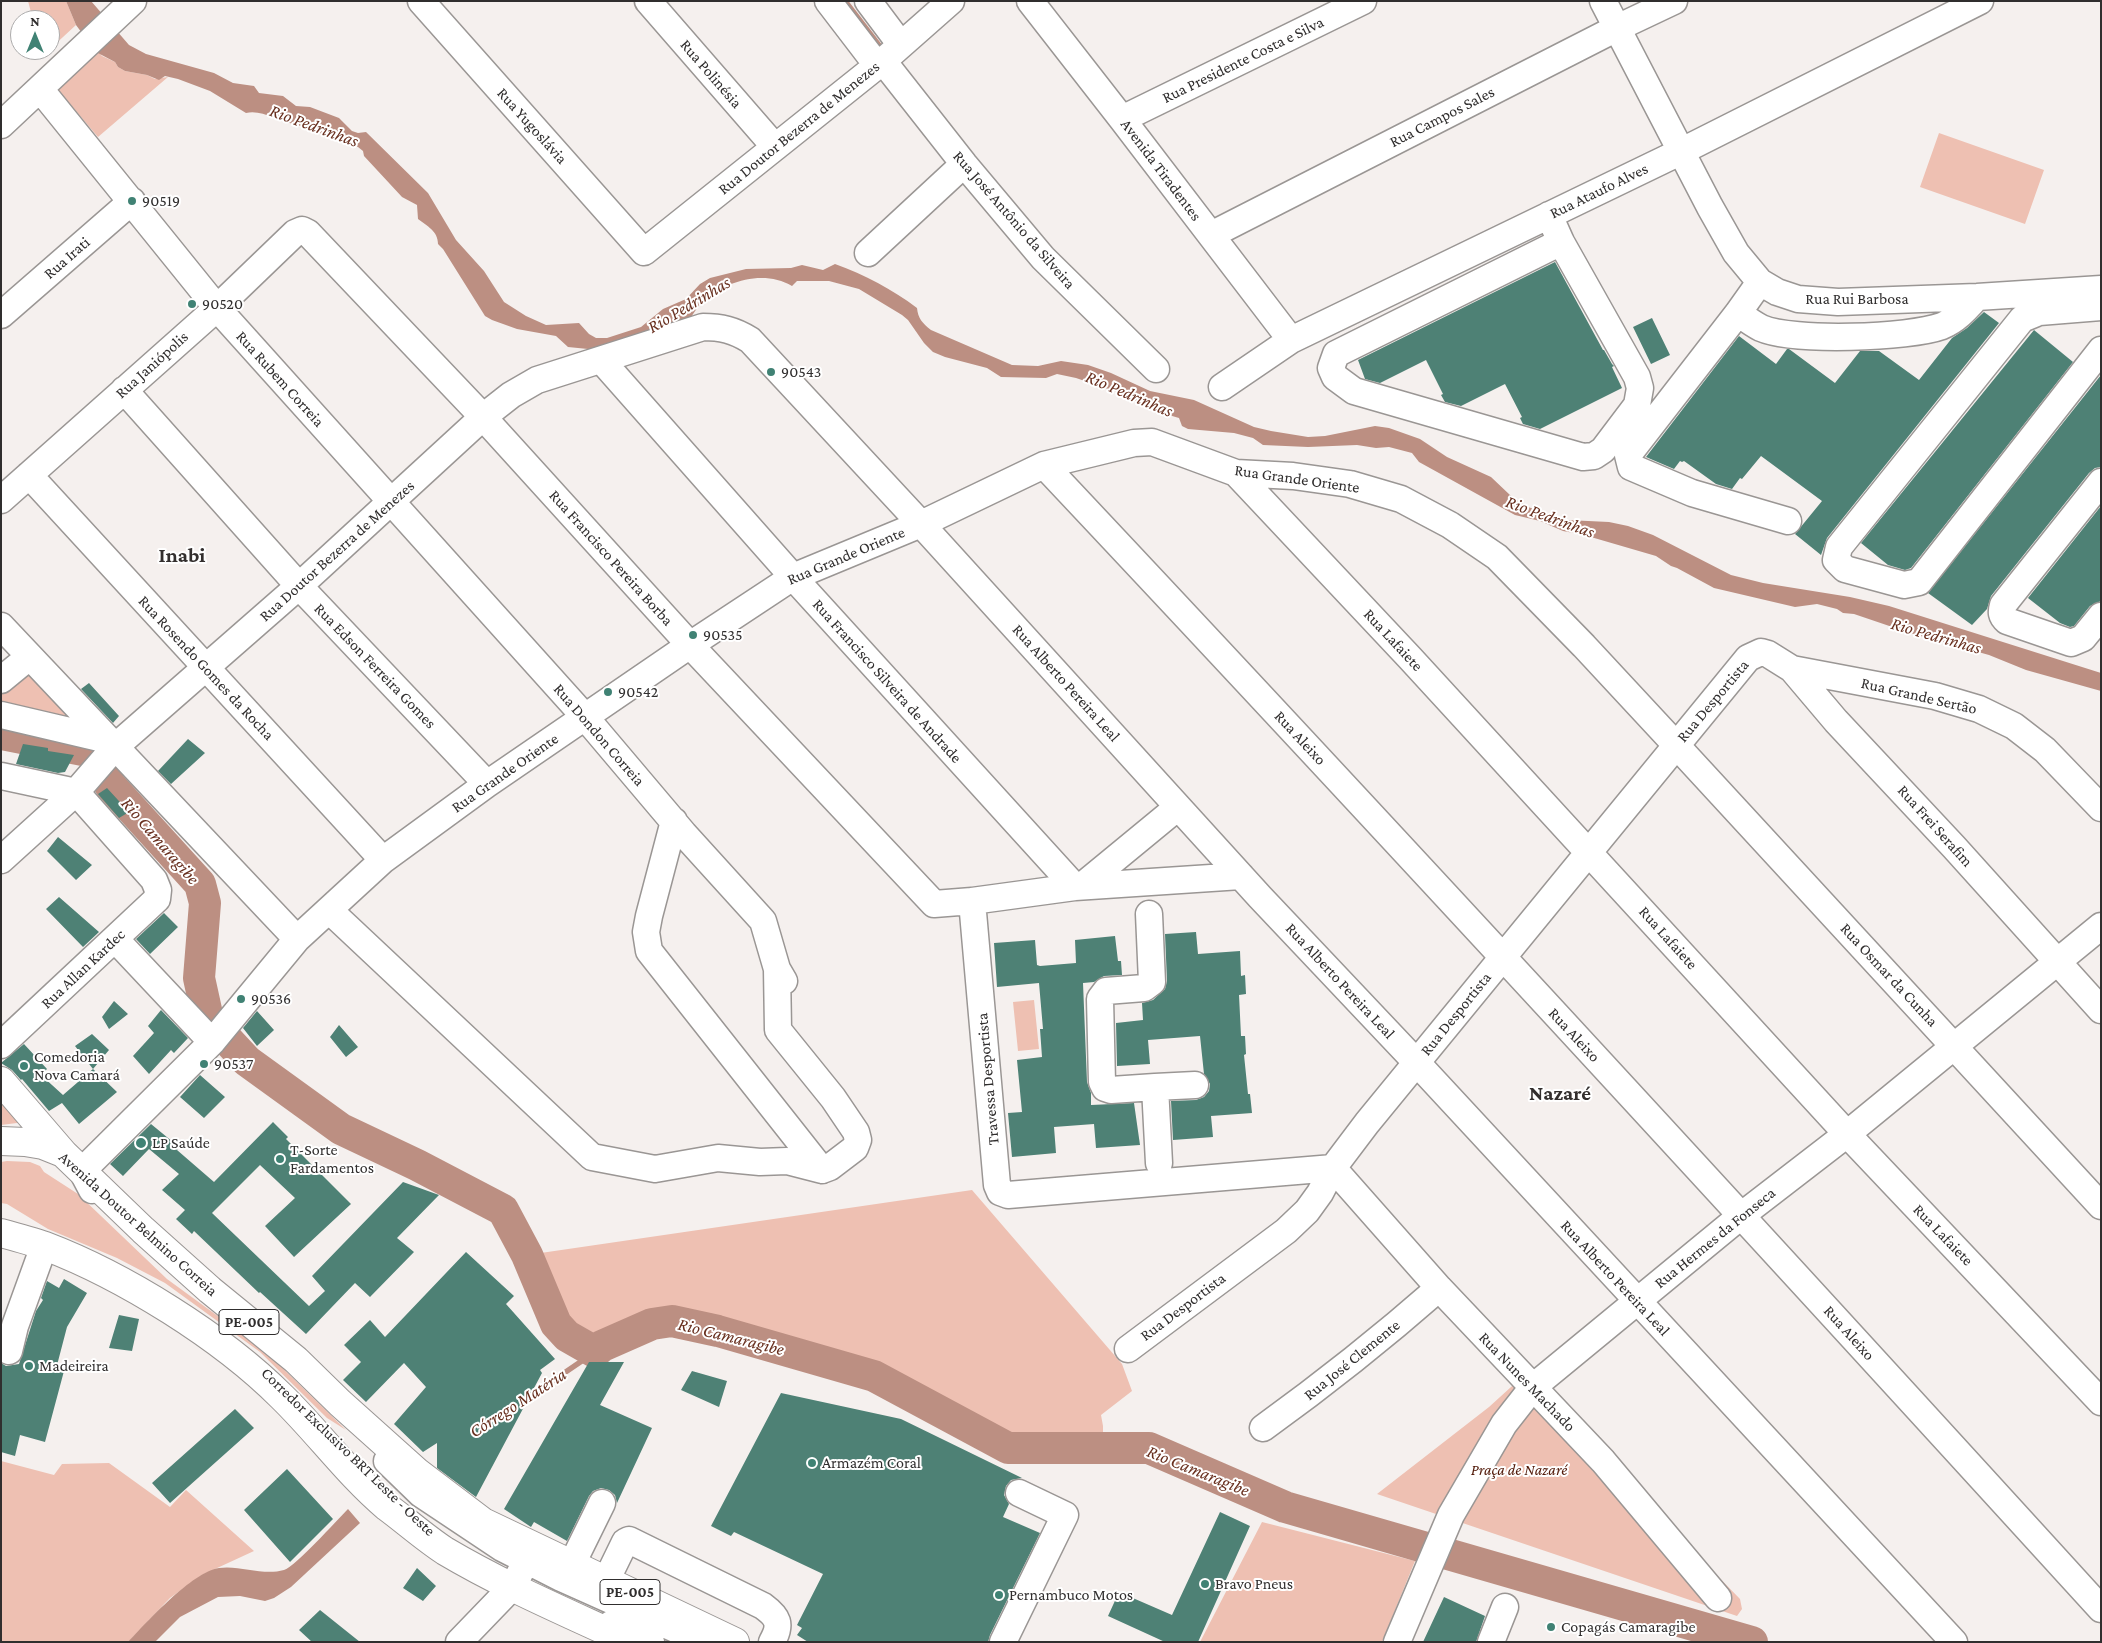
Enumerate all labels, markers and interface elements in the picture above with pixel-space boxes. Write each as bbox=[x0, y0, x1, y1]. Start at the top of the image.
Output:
north arrow bbox=[10, 10, 60, 60]
street label: Rua Presidente Costa e Silva bbox=[1159, 12, 1327, 108]
text: N bbox=[30, 13, 40, 29]
street label: Rua Polinésia bbox=[676, 36, 746, 112]
street label: Rua Doutor Bezerra de Menezes bbox=[714, 57, 884, 199]
street label: Rua Campos Sales bbox=[1386, 82, 1498, 152]
street label: Rua Yugoslávia bbox=[493, 84, 571, 168]
water label: Rio Pedrinhas bbox=[267, 100, 361, 152]
street label: Avenida Tiradentes bbox=[1116, 115, 1206, 225]
street label: Rua José Antônio da Silveira bbox=[949, 147, 1079, 293]
street label: Rua Ataufo Alves bbox=[1547, 159, 1651, 223]
place label: 90519 bbox=[142, 191, 180, 211]
marker: 90519 bbox=[126, 195, 138, 207]
street label: Rua Irati bbox=[40, 233, 94, 283]
water label: Rio Pedrinhas bbox=[644, 272, 734, 338]
street label: Rua Rui Barbosa bbox=[1805, 289, 1909, 309]
place label: 90520 bbox=[202, 294, 243, 314]
marker: 90520 bbox=[186, 298, 198, 310]
street label: Rua Janiópolis bbox=[112, 327, 192, 403]
street label: Rua Rubem Correia bbox=[232, 327, 328, 431]
place label: 90543 bbox=[781, 362, 821, 382]
marker: 90543 bbox=[765, 366, 777, 378]
water label: Rio Pedrinhas bbox=[1082, 366, 1176, 422]
street label: Rua Grande Oriente bbox=[1233, 461, 1361, 497]
street label: Rua Doutor Bezerra de Menezes bbox=[256, 476, 418, 626]
street label: Rua Francisco Pereira Borba bbox=[545, 486, 677, 630]
water label: Rio Pedrinhas bbox=[1503, 491, 1597, 543]
street label: Rua Grande Oriente bbox=[784, 523, 908, 589]
district label: Inabi bbox=[159, 543, 205, 569]
street label: Rua Rosendo Gomes da Rocha bbox=[134, 592, 278, 744]
street label: Rua Francisco Silveira de Andrade bbox=[808, 595, 966, 767]
street label: Rua Edson Ferreira Gomes bbox=[310, 599, 440, 733]
street label: Rua Lafaiete bbox=[1359, 605, 1427, 675]
water label: Rio Pedrinhas bbox=[1888, 613, 1984, 659]
street label: Rua Alberto Pereira Leal bbox=[1008, 620, 1124, 746]
place label: 90535 bbox=[703, 625, 743, 645]
marker: 90535 bbox=[687, 629, 699, 641]
street label: Rua Desportista bbox=[1673, 656, 1753, 746]
street label: Rua Grande Sertão bbox=[1859, 673, 1979, 719]
street label: Rua Dondon Correia bbox=[549, 680, 649, 790]
place label: 90542 bbox=[618, 682, 658, 702]
marker: 90542 bbox=[602, 686, 614, 698]
street label: Rua Aleixo bbox=[1270, 707, 1330, 769]
street label: Rua Grande Oriente bbox=[448, 729, 562, 817]
street label: Rua Frei Serafim bbox=[1893, 781, 1977, 871]
water label: Rio Camaragibe bbox=[116, 793, 204, 889]
street label: Rua Lafaiete bbox=[1635, 902, 1701, 974]
street label: Rua Alberto Pereira Leal bbox=[1281, 919, 1399, 1043]
street label: Rua Osmar da Cunha bbox=[1836, 919, 1942, 1031]
street label: Rua Allan Kardec bbox=[37, 925, 129, 1013]
street label: Rua Desportista bbox=[1416, 968, 1496, 1060]
place label: 90536 bbox=[251, 989, 291, 1009]
marker: 90536 bbox=[235, 993, 247, 1005]
street label: Rua Aleixo bbox=[1544, 1004, 1604, 1066]
street label: Travessa Desportista bbox=[973, 1012, 1003, 1146]
place label: Comedoria Nova Camará bbox=[34, 1047, 120, 1085]
place label: 90537 bbox=[214, 1054, 253, 1074]
marker: 90537 bbox=[198, 1058, 210, 1070]
marker: Comedoria Nova Camará bbox=[18, 1060, 30, 1072]
district label: Nazaré bbox=[1529, 1081, 1591, 1107]
place label: LP Saúde bbox=[152, 1133, 210, 1153]
marker: LP Saúde bbox=[134, 1136, 148, 1150]
place label: T-Sorte Fardamentos bbox=[290, 1140, 374, 1178]
street label: Avenida Doutor Belmino Correia bbox=[55, 1148, 221, 1300]
marker: T-Sorte Fardamentos bbox=[274, 1153, 286, 1165]
street label: Rua Hermes da Fonseca bbox=[1651, 1183, 1779, 1293]
street label: Rua Lafaiete bbox=[1909, 1200, 1977, 1270]
street label: Rua Alberto Pereira Leal bbox=[1556, 1216, 1674, 1340]
street label: Rua Desportista bbox=[1137, 1269, 1229, 1345]
street label: Rua Aleixo bbox=[1819, 1302, 1879, 1364]
road number: PE-005 bbox=[219, 1310, 279, 1334]
water label: Rio Camaragibe bbox=[676, 1313, 786, 1361]
street label: Rua José Clemente bbox=[1300, 1315, 1404, 1405]
street label: Rua Nunes Machado bbox=[1475, 1328, 1579, 1436]
place label: Madeireira bbox=[39, 1356, 109, 1376]
marker: Madeireira bbox=[23, 1360, 35, 1372]
street label: Corredor Exclusivo BRT Leste - Oeste bbox=[257, 1364, 439, 1540]
water label: Córrego Matéria bbox=[465, 1364, 571, 1442]
water label: Rio Camaragibe bbox=[1144, 1441, 1252, 1501]
place label: Armazém Coral bbox=[822, 1453, 921, 1473]
marker: Armazém Coral bbox=[806, 1457, 818, 1469]
park label: Praça de Nazaré bbox=[1471, 1460, 1567, 1480]
place label: Bravo Pneus bbox=[1215, 1574, 1293, 1594]
marker: Bravo Pneus bbox=[1199, 1578, 1211, 1590]
road number: PE-005 bbox=[600, 1580, 660, 1604]
place label: Pernambuco Motos bbox=[1009, 1585, 1133, 1605]
marker: Pernambuco Motos bbox=[993, 1589, 1005, 1601]
place label: Copagás Camaragibe bbox=[1561, 1617, 1695, 1637]
marker: Copagás Camaragibe bbox=[1545, 1621, 1557, 1633]

